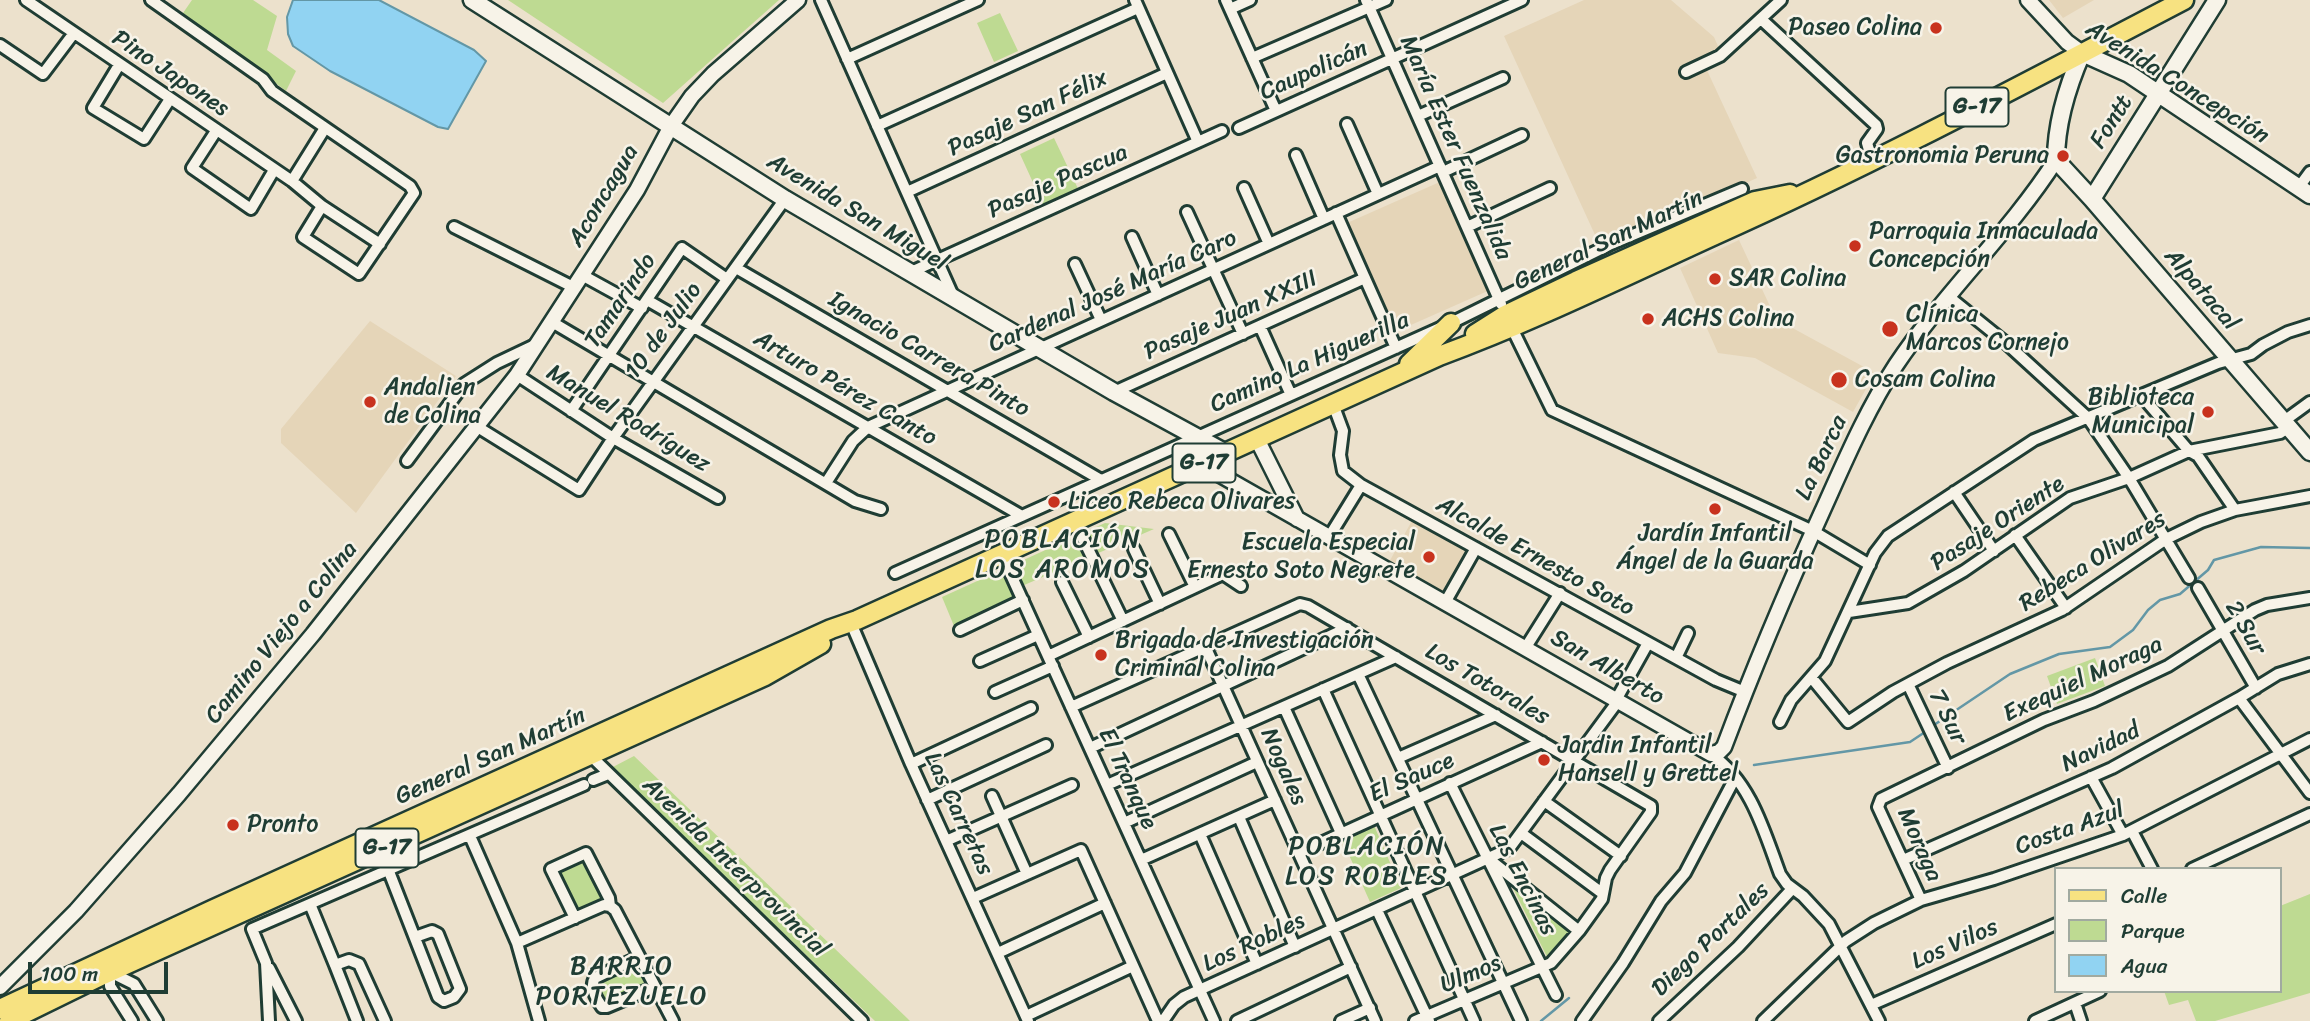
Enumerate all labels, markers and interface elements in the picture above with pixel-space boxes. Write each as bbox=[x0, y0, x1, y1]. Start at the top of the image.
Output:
place label: Paseo Colina bbox=[1788, 14, 1922, 42]
street label: Avenida Concepción bbox=[2080, 15, 2274, 151]
marker: Paseo Colina bbox=[1928, 20, 1944, 36]
street label: Pino Japones bbox=[106, 24, 234, 124]
street label: María Ester Fuenzalida bbox=[1393, 31, 1517, 265]
street label: Caupolicán bbox=[1256, 34, 1372, 108]
street label: Pasaje San Félix bbox=[944, 64, 1112, 164]
road number: G-17 bbox=[1946, 88, 2008, 127]
street label: Fontt bbox=[2084, 90, 2140, 154]
street label: Pasaje Pascua bbox=[984, 138, 1132, 226]
street label: Aconcagua bbox=[562, 140, 646, 252]
place label: Gastronomia Peruna bbox=[1836, 142, 2049, 170]
street label: Avenida San Miguel bbox=[761, 148, 953, 278]
marker: Gastronomia Peruna bbox=[2055, 148, 2071, 164]
street label: General San Martín bbox=[1510, 185, 1708, 297]
place label: Parroquia Inmaculada Concepción bbox=[1869, 218, 2098, 274]
street label: Cardenal José María Caro bbox=[984, 224, 1242, 360]
marker: Parroquia Inmaculada Concepción bbox=[1847, 238, 1863, 254]
street label: Alpatacal bbox=[2157, 243, 2245, 337]
street label: Tamarindo bbox=[579, 248, 663, 354]
street label: Pasaje Juan XXIII bbox=[1140, 265, 1322, 367]
place label: SAR Colina bbox=[1729, 265, 1846, 293]
marker: SAR Colina bbox=[1707, 271, 1723, 287]
street label: 10 de Julio bbox=[619, 277, 709, 385]
street label: Ignacio Carrera Pinto bbox=[823, 286, 1035, 424]
place label: Clínica Marcos Cornejo bbox=[1906, 301, 2069, 357]
place label: ACHS Colina bbox=[1662, 305, 1794, 333]
street label: Camino La Higuerilla bbox=[1206, 306, 1414, 420]
marker: ACHS Colina bbox=[1640, 311, 1656, 327]
marker: Clínica Marcos Cornejo bbox=[1880, 319, 1900, 339]
street label: Arturo Pérez Canto bbox=[748, 325, 942, 453]
street label: Manuel Rodríguez bbox=[541, 359, 715, 479]
place label: Cosam Colina bbox=[1855, 366, 1996, 394]
marker: Cosam Colina bbox=[1829, 370, 1849, 390]
place label: Andalien de Colina bbox=[384, 374, 481, 430]
place label: Biblioteca Municipal bbox=[2088, 384, 2194, 440]
marker: Andalien de Colina bbox=[362, 394, 378, 410]
marker: Biblioteca Municipal bbox=[2200, 404, 2216, 420]
street label: La Barca bbox=[1790, 411, 1854, 505]
road number: G-17 bbox=[1172, 444, 1236, 482]
street label: Pasaje Oriente bbox=[1926, 470, 2070, 578]
place label: Liceo Rebeca Olivares bbox=[1068, 488, 1295, 516]
street label: Alcalde Ernesto Soto bbox=[1431, 491, 1639, 623]
marker: Liceo Rebeca Olivares bbox=[1046, 494, 1062, 510]
marker: Jardín Infantil Ángel de la Guarda bbox=[1707, 501, 1723, 517]
street label: Rebeca Olivares bbox=[2014, 505, 2172, 619]
place label: Jardín Infantil Ángel de la Guarda bbox=[1617, 520, 1813, 576]
district label: POBLACIÓN LOS AROMOS bbox=[977, 524, 1149, 586]
place label: Escuela Especial Ernesto Soto Negrete bbox=[1187, 529, 1415, 585]
street label: Camino Viejo a Colina bbox=[200, 536, 364, 730]
marker: Escuela Especial Ernesto Soto Negrete bbox=[1421, 549, 1437, 565]
street label: 2 Sur bbox=[2218, 596, 2272, 660]
street label: San Alberto bbox=[1545, 624, 1669, 712]
place label: Brigada de Investigación Criminal Colina bbox=[1115, 627, 1374, 683]
street label: Exequiel Moraga bbox=[1999, 631, 2167, 729]
street label: Los Totorales bbox=[1420, 638, 1554, 732]
marker: Brigada de Investigación Criminal Colina bbox=[1093, 647, 1109, 663]
street label: 7 Sur bbox=[1921, 685, 1973, 749]
street label: General San Martín bbox=[391, 702, 591, 812]
street label: Navidad bbox=[2057, 717, 2145, 779]
street label: El Tranque bbox=[1091, 724, 1163, 834]
street label: Nogales bbox=[1253, 724, 1313, 810]
place label: Jardin Infantil Hansell y Grettel bbox=[1558, 732, 1738, 788]
street label: El Sauce bbox=[1365, 747, 1459, 809]
street label: Las Carretas bbox=[917, 748, 999, 880]
marker: Jardin Infantil Hansell y Grettel bbox=[1536, 752, 1552, 768]
street label: Avenida Interprovincial bbox=[636, 772, 834, 964]
street label: Costa Azul bbox=[2012, 796, 2128, 862]
street label: Moraga bbox=[1890, 804, 1948, 886]
place label: Pronto bbox=[247, 811, 318, 839]
marker: Pronto bbox=[225, 817, 241, 833]
street label: Las Encinas bbox=[1482, 819, 1562, 941]
road number: G-17 bbox=[356, 828, 418, 868]
district label: POBLACIÓN LOS ROBLES bbox=[1286, 831, 1448, 892]
legend bbox=[2054, 867, 2282, 993]
street label: Diego Portales bbox=[1646, 877, 1776, 1003]
text: Calle bbox=[2121, 877, 2167, 915]
street label: Los Robles bbox=[1198, 907, 1310, 979]
text: Parque bbox=[2121, 912, 2185, 950]
street label: Los Vilos bbox=[1907, 913, 2003, 977]
text: Agua bbox=[2121, 947, 2167, 985]
scale bar bbox=[32, 948, 172, 992]
street label: Ulmos bbox=[1436, 949, 1506, 1001]
district label: BARRIO PORTEZUELO bbox=[538, 951, 706, 1012]
text: 100 m bbox=[41, 955, 98, 993]

